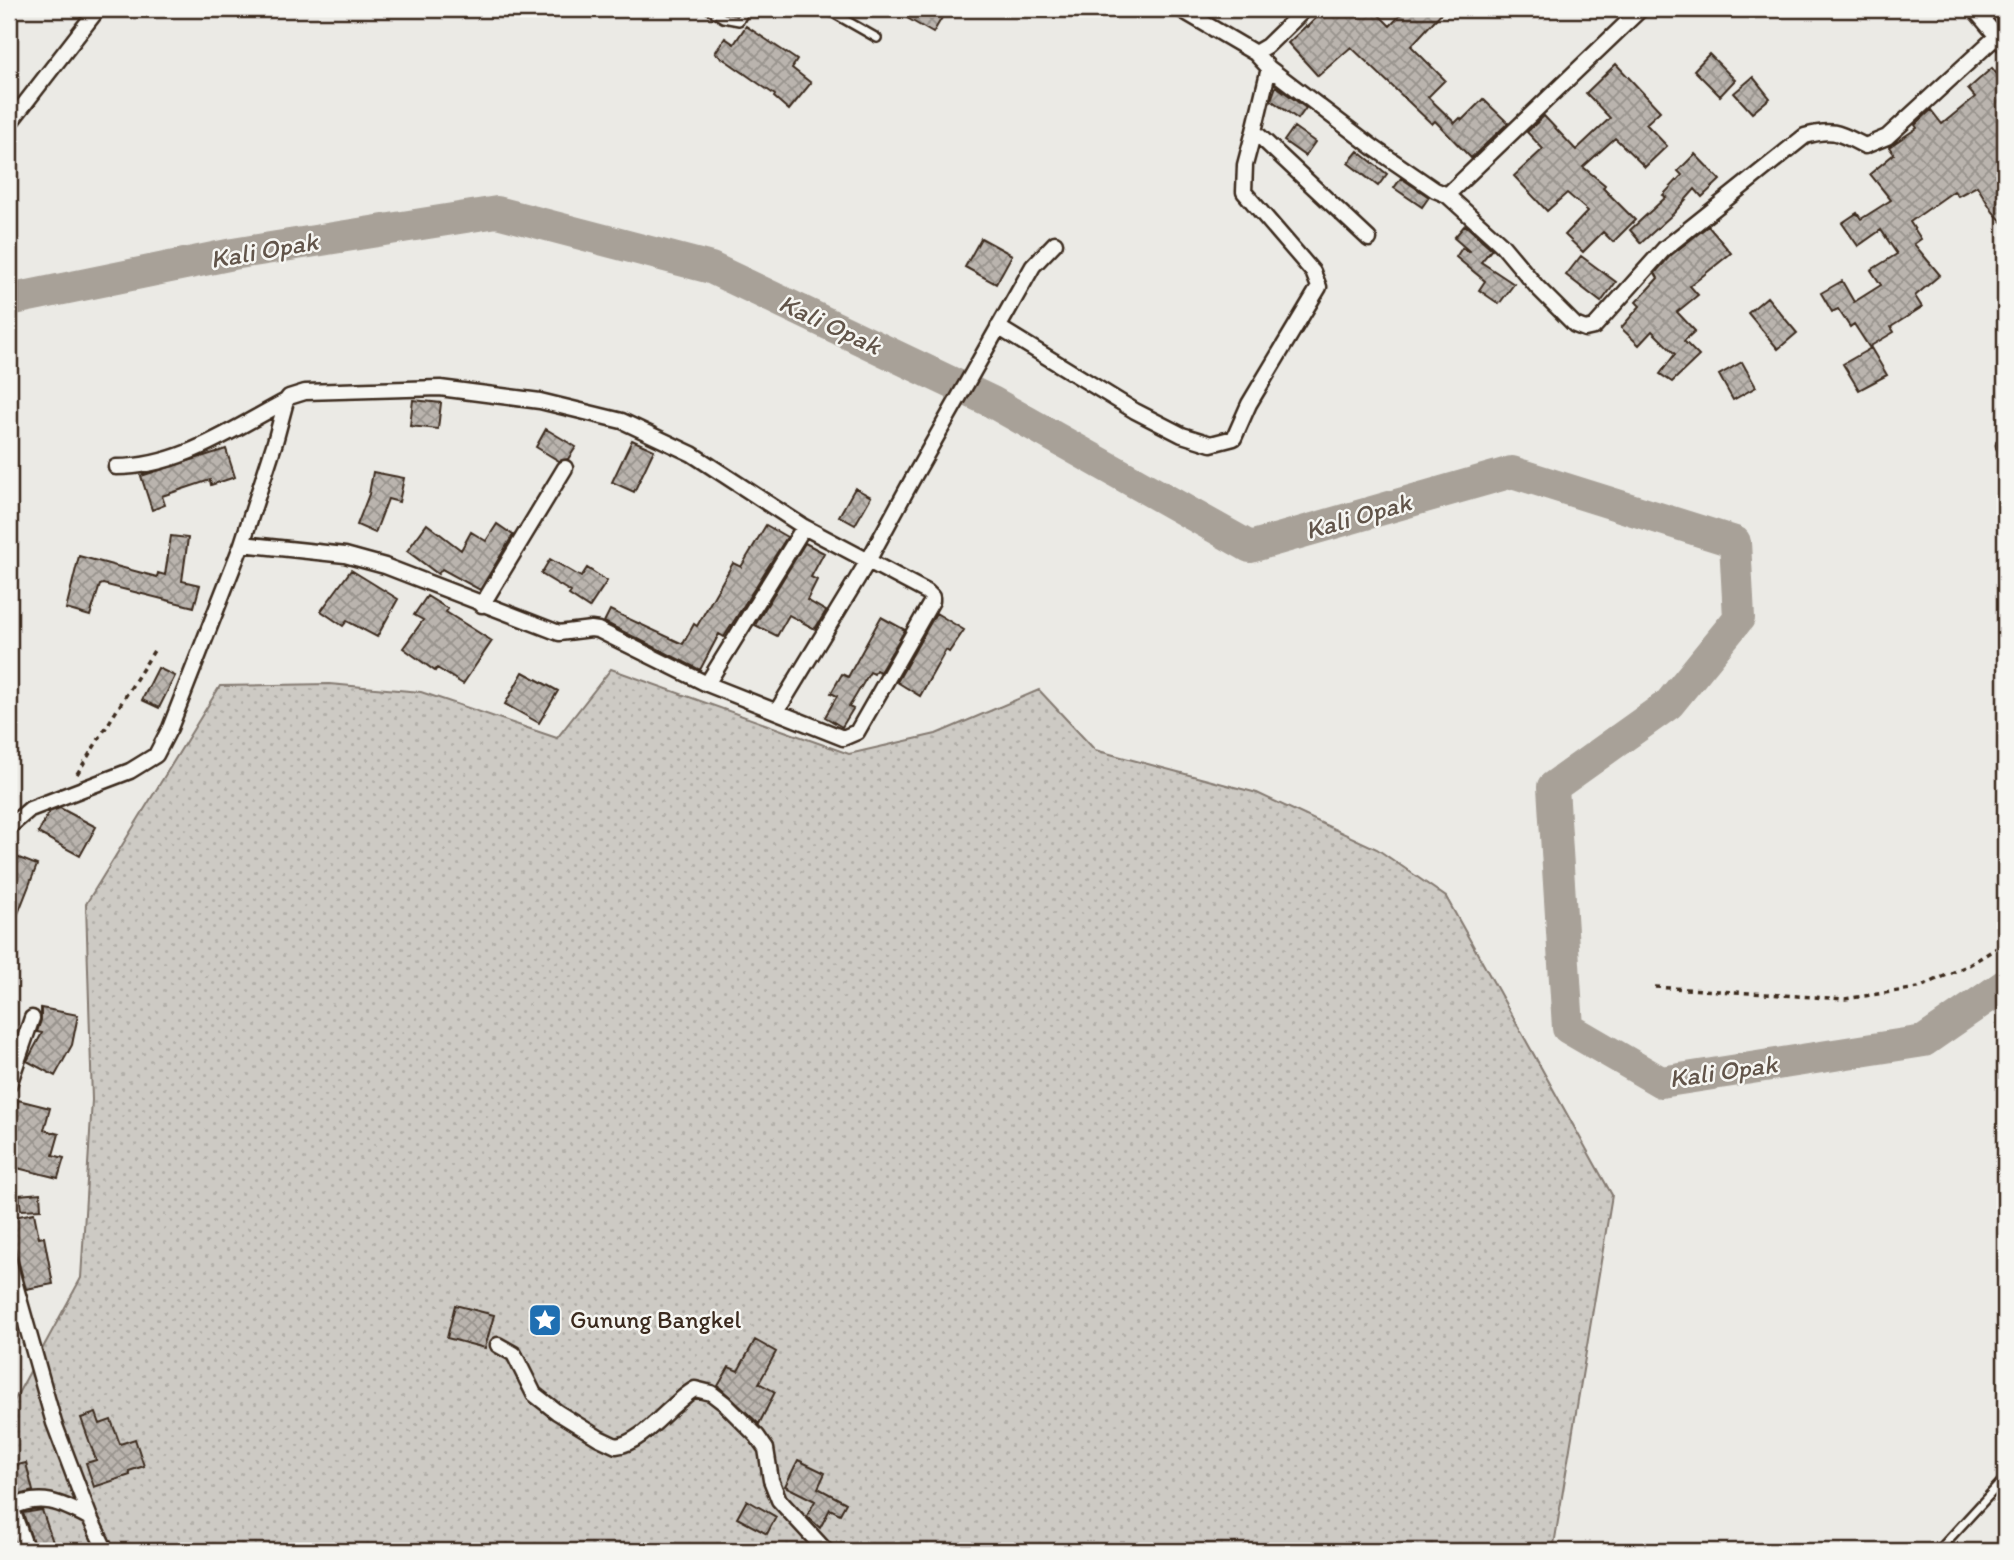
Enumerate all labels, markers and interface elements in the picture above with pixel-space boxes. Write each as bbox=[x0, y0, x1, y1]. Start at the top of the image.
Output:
water label: Kali Opak bbox=[208, 225, 322, 275]
water label: Kali Opak bbox=[774, 287, 887, 362]
water label: Kali Opak bbox=[1301, 485, 1416, 546]
water label: Kali Opak bbox=[1667, 1047, 1781, 1094]
place icon: Gunung Bangkel bbox=[526, 1301, 564, 1339]
place label: Gunung Bangkel bbox=[570, 1305, 742, 1334]

